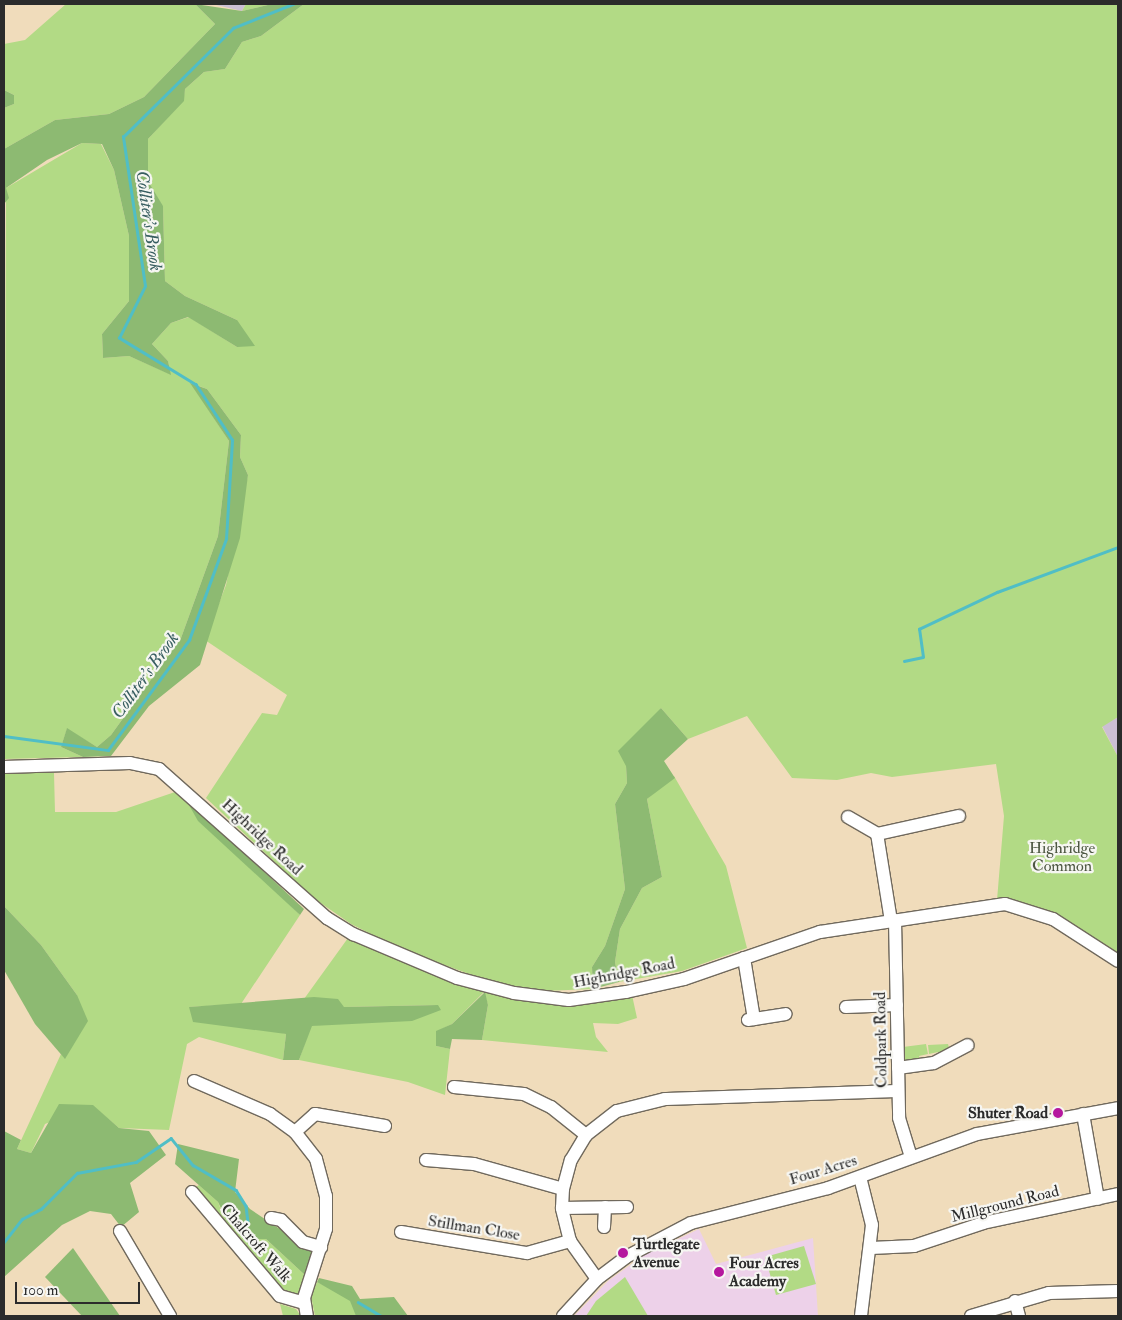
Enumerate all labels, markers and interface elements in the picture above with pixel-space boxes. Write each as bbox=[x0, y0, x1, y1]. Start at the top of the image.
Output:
water label: Colliter's Brook bbox=[130, 169, 166, 273]
water label: Colliter's Brook bbox=[108, 629, 184, 723]
street label: Highridge Road bbox=[218, 795, 306, 879]
park label: Highridge Common bbox=[1029, 838, 1095, 876]
street label: Highridge Road bbox=[572, 954, 676, 992]
street label: Coldpark Road bbox=[871, 992, 891, 1088]
place label: Shuter Road bbox=[968, 1103, 1048, 1123]
marker: Shuter Road bbox=[1052, 1107, 1064, 1119]
street label: Four Acres bbox=[787, 1151, 859, 1189]
street label: Millground Road bbox=[949, 1181, 1061, 1227]
street label: Chalcroft Walk bbox=[217, 1200, 295, 1286]
street label: Stillman Close bbox=[427, 1211, 521, 1245]
place label: Turtlegate Avenue bbox=[633, 1234, 700, 1272]
marker: Turtlegate Avenue bbox=[617, 1247, 629, 1259]
place label: Four Acres Academy bbox=[729, 1253, 799, 1291]
marker: Four Acres Academy bbox=[713, 1266, 725, 1278]
scale bar bbox=[18, 1272, 142, 1304]
text: 100 m bbox=[23, 1281, 58, 1300]

